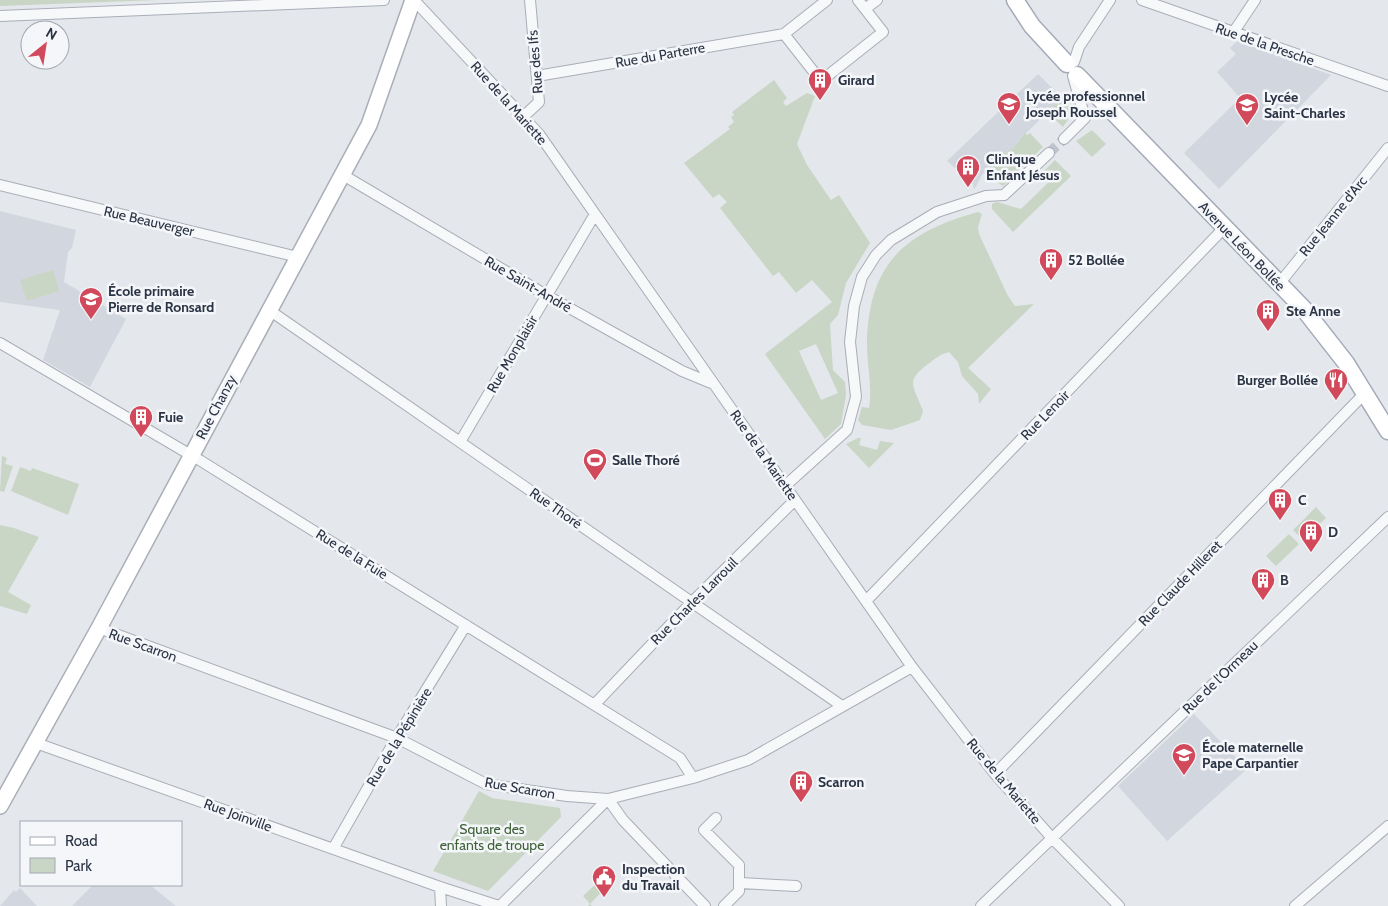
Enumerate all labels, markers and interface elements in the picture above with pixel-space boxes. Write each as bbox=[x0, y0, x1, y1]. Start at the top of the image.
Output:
street label: Rue de la Presche bbox=[1213, 19, 1317, 69]
north arrow bbox=[20, 20, 70, 70]
text: N bbox=[43, 23, 60, 44]
street label: Rue des Ifs bbox=[523, 29, 547, 95]
street label: Rue du Parterre bbox=[614, 38, 706, 72]
street label: Rue de la Mariette bbox=[467, 57, 551, 149]
building icon: Girard bbox=[807, 67, 833, 101]
place label: Girard bbox=[838, 71, 875, 89]
place label: Lycée professionnel Joseph Roussel bbox=[1025, 87, 1145, 121]
place label: Lycée Saint-Charles bbox=[1264, 88, 1345, 122]
school or university icon: Lycée professionnel Joseph Roussel bbox=[996, 91, 1022, 125]
school or university icon: Lycée Saint-Charles bbox=[1234, 92, 1260, 126]
place label: Clinique Enfant Jésus bbox=[986, 150, 1059, 184]
building icon: Clinique Enfant Jésus bbox=[955, 154, 981, 188]
street label: Rue Jeanne d'Arc bbox=[1295, 172, 1371, 260]
street label: Avenue Léon Bollée bbox=[1195, 198, 1289, 294]
street label: Rue Beauverger bbox=[102, 202, 197, 240]
building icon: 52 Bollée bbox=[1038, 247, 1064, 281]
place label: 52 Bollée bbox=[1068, 251, 1125, 269]
street label: Rue Saint-André bbox=[481, 252, 575, 316]
place label: École primaire Pierre de Ronsard bbox=[108, 282, 214, 316]
school or university icon: École primaire Pierre de Ronsard bbox=[78, 286, 104, 320]
building icon: Ste Anne bbox=[1255, 298, 1281, 332]
place label: Ste Anne bbox=[1286, 302, 1341, 320]
street label: Rue Monplaisir bbox=[483, 311, 542, 396]
restaurant icon: Burger Bollée bbox=[1323, 367, 1349, 401]
place label: Burger Bollée bbox=[1237, 371, 1318, 389]
street label: Rue Chanzy bbox=[192, 372, 240, 442]
street label: Rue Lenoir bbox=[1017, 386, 1074, 444]
building icon: Fuie bbox=[128, 404, 154, 438]
street label: Rue de la Mariette bbox=[726, 406, 802, 504]
place label: Fuie bbox=[158, 408, 183, 426]
sports icon: Salle Thoré bbox=[582, 447, 608, 481]
place label: Salle Thoré bbox=[612, 451, 680, 469]
street label: Rue Thoré bbox=[526, 483, 586, 533]
building icon: C bbox=[1267, 487, 1293, 521]
place label: C bbox=[1298, 491, 1307, 509]
building icon: D bbox=[1298, 519, 1324, 553]
place label: D bbox=[1328, 523, 1338, 541]
street label: Rue de la Fuie bbox=[313, 525, 391, 583]
street label: Rue Claude Hilleret bbox=[1134, 536, 1226, 630]
street label: Rue Charles Larrouil bbox=[647, 553, 742, 648]
building icon: B bbox=[1250, 567, 1276, 601]
place label: B bbox=[1280, 571, 1289, 589]
street label: Rue Scarron bbox=[106, 624, 180, 666]
street label: Rue de l'Ormeau bbox=[1178, 636, 1262, 718]
street label: Rue de la Pépinière bbox=[362, 684, 436, 790]
street label: Rue de la Mariette bbox=[963, 734, 1045, 828]
place label: École maternelle Pape Carpantier bbox=[1202, 738, 1303, 772]
school or university icon: École maternelle Pape Carpantier bbox=[1171, 742, 1197, 776]
building icon: Scarron bbox=[788, 769, 814, 803]
street label: Rue Scarron bbox=[483, 773, 557, 803]
place label: Scarron bbox=[818, 773, 864, 791]
street label: Rue Joinville bbox=[201, 794, 275, 836]
park label: Square des enfants de troupe bbox=[440, 820, 544, 854]
legend bbox=[20, 821, 182, 886]
text: Road bbox=[65, 832, 98, 850]
text: Park bbox=[65, 857, 92, 875]
place label: Inspection du Travail bbox=[622, 860, 685, 894]
public building icon: Inspection du Travail bbox=[591, 864, 617, 898]

